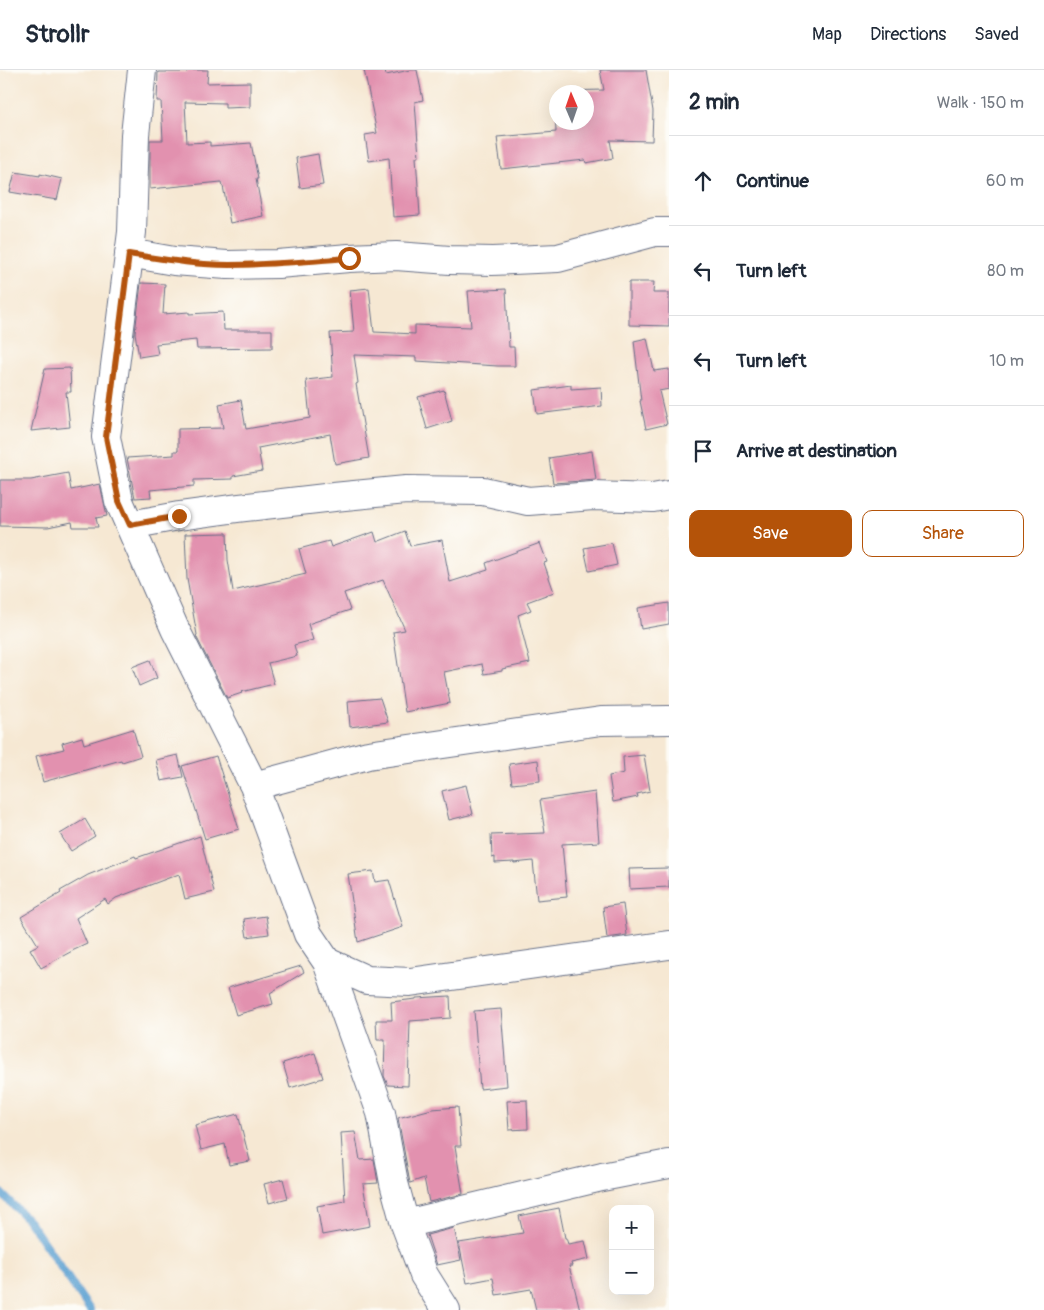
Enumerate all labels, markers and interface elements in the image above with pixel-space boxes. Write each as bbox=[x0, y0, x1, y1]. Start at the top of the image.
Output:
text: Strollr bbox=[25, 20, 90, 49]
text: Map bbox=[812, 23, 842, 46]
text: Directions bbox=[870, 23, 946, 46]
text: Saved bbox=[974, 23, 1019, 46]
north arrow bbox=[549, 85, 594, 130]
text: 2 min bbox=[689, 89, 739, 116]
text: Walk · 150 m bbox=[937, 93, 1024, 113]
icon: ahead bbox=[689, 167, 717, 195]
text: Continue bbox=[736, 169, 809, 193]
text: 60 m bbox=[986, 171, 1024, 191]
route start bbox=[338, 247, 361, 270]
icon: left bbox=[689, 257, 717, 285]
text: Turn left bbox=[736, 259, 806, 283]
text: 80 m bbox=[987, 261, 1024, 281]
icon: left bbox=[689, 347, 717, 375]
text: Turn left bbox=[736, 349, 806, 373]
text: 10 m bbox=[989, 351, 1024, 371]
icon: arrive bbox=[689, 437, 717, 465]
text: Arrive at destination bbox=[736, 439, 897, 463]
route end bbox=[168, 505, 191, 528]
button: Save bbox=[689, 510, 852, 557]
button: Share bbox=[862, 510, 1024, 557]
map controls bbox=[609, 1205, 654, 1295]
button: + bbox=[609, 1205, 654, 1250]
button: − bbox=[609, 1250, 654, 1295]

